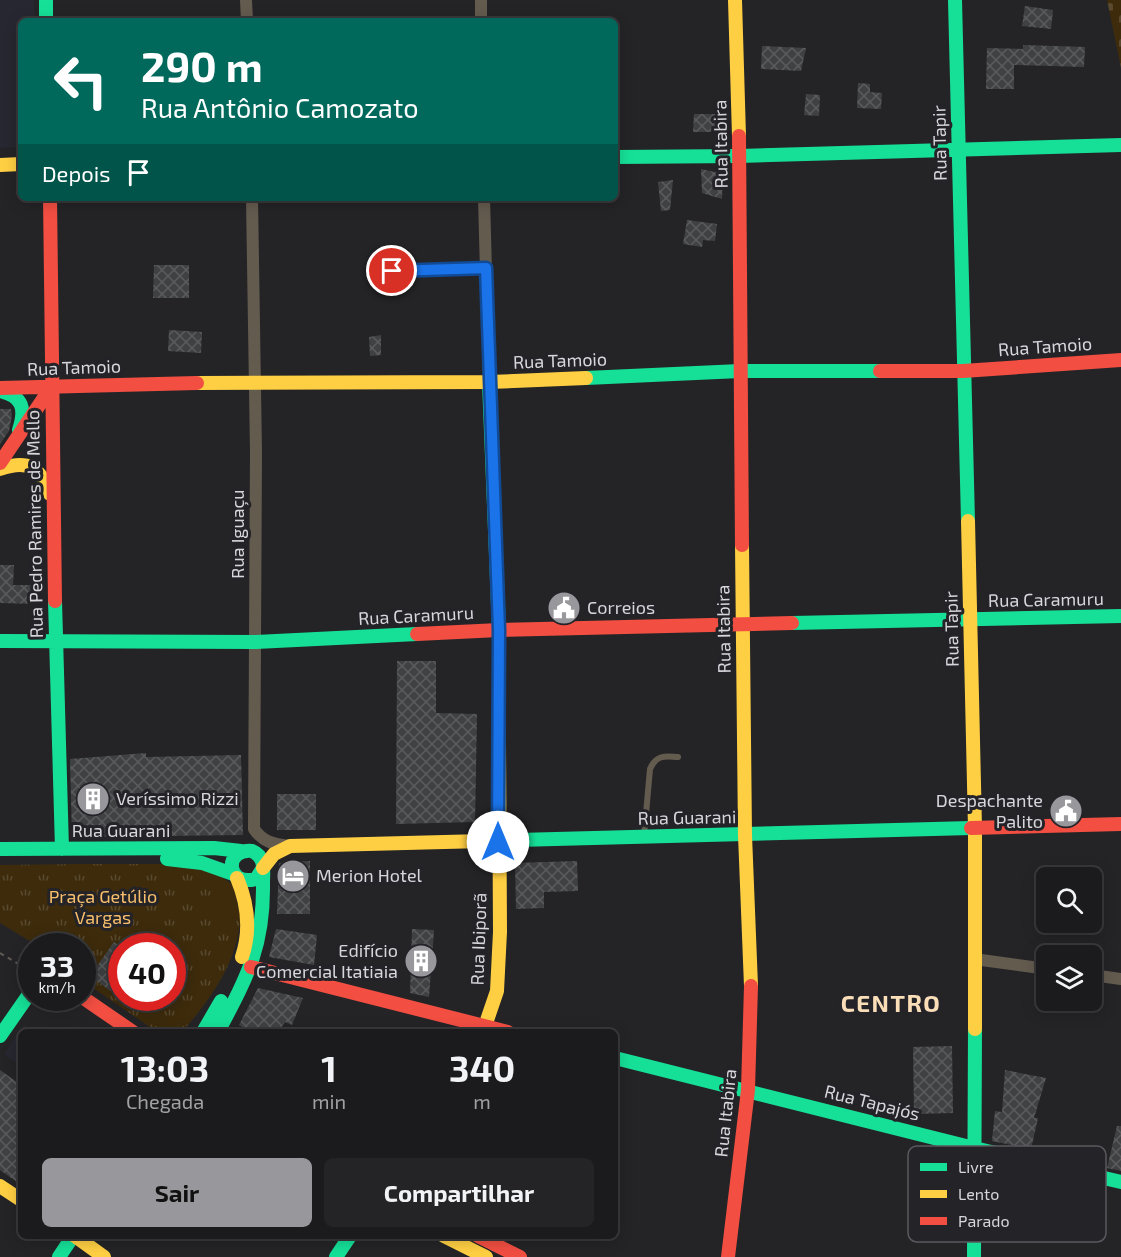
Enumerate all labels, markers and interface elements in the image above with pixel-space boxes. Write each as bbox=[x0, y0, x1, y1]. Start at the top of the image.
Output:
text: 290 m bbox=[141, 40, 263, 90]
icon: left bbox=[42, 42, 120, 120]
text: Rua Antônio Camozato bbox=[141, 91, 419, 123]
street label: Rua Itabira bbox=[708, 100, 732, 188]
street label: Rua Tapir bbox=[927, 105, 951, 181]
icon: arrive bbox=[122, 156, 155, 189]
text: Depois bbox=[42, 160, 110, 186]
pin bbox=[366, 245, 417, 296]
icon: arrive bbox=[375, 254, 408, 287]
street label: Rua Tamoio bbox=[997, 332, 1093, 360]
street label: Rua Tamoio bbox=[513, 347, 607, 373]
street label: Rua Tamoio bbox=[27, 354, 121, 380]
street label: Rua Pedro Ramires de Mello bbox=[21, 410, 47, 638]
street label: Rua Iguaçu bbox=[226, 489, 249, 579]
street label: Rua Itabira bbox=[711, 585, 735, 673]
street label: Rua Caramuru bbox=[988, 587, 1104, 611]
public building icon: Correios bbox=[546, 590, 582, 626]
street label: Rua Tapir bbox=[939, 591, 963, 667]
place label: Correios bbox=[587, 596, 655, 618]
street label: Rua Caramuru bbox=[357, 601, 474, 629]
building icon: Veríssimo Rizzi bbox=[75, 781, 111, 817]
place label: Veríssimo Rizzi bbox=[116, 787, 239, 809]
place label: Despachante Palito bbox=[936, 789, 1043, 832]
public building icon: Despachante Palito bbox=[1048, 793, 1084, 829]
street label: Rua Guarani bbox=[637, 805, 737, 829]
position arrow bbox=[466, 810, 530, 874]
street label: Rua Guarani bbox=[72, 819, 170, 841]
hotel icon: Merion Hotel bbox=[275, 858, 311, 894]
place label: Merion Hotel bbox=[316, 864, 423, 886]
map controls bbox=[1036, 867, 1102, 1011]
button: search bbox=[1036, 867, 1102, 933]
park label: Praça Getúlio Vargas bbox=[49, 885, 157, 928]
street label: Rua Ibiporã bbox=[465, 892, 491, 986]
speed limit sign: 40 bbox=[108, 933, 186, 1011]
place label: Edifício Comercial Itatiaia bbox=[256, 939, 398, 982]
building icon: Edifício Comercial Itatiaia bbox=[403, 943, 439, 979]
button: layers bbox=[1036, 945, 1102, 1011]
text: 33 bbox=[40, 947, 74, 983]
text: km/h bbox=[38, 978, 76, 996]
district label: CENTRO bbox=[841, 988, 941, 1017]
text: 13:03 bbox=[121, 1046, 209, 1089]
text: 1 bbox=[321, 1046, 337, 1089]
text: 340 bbox=[449, 1046, 515, 1089]
street label: Rua Itabira bbox=[709, 1068, 741, 1158]
street label: Rua Tapajós bbox=[822, 1080, 922, 1125]
text: Chegada bbox=[126, 1089, 204, 1113]
text: min bbox=[312, 1089, 346, 1113]
text: m bbox=[473, 1089, 491, 1113]
legend bbox=[908, 1146, 1106, 1242]
text: Livre bbox=[958, 1157, 993, 1176]
button: Sair bbox=[42, 1158, 312, 1227]
button: Compartilhar bbox=[324, 1158, 594, 1227]
text: Lento bbox=[958, 1184, 999, 1203]
text: Parado bbox=[958, 1211, 1010, 1230]

